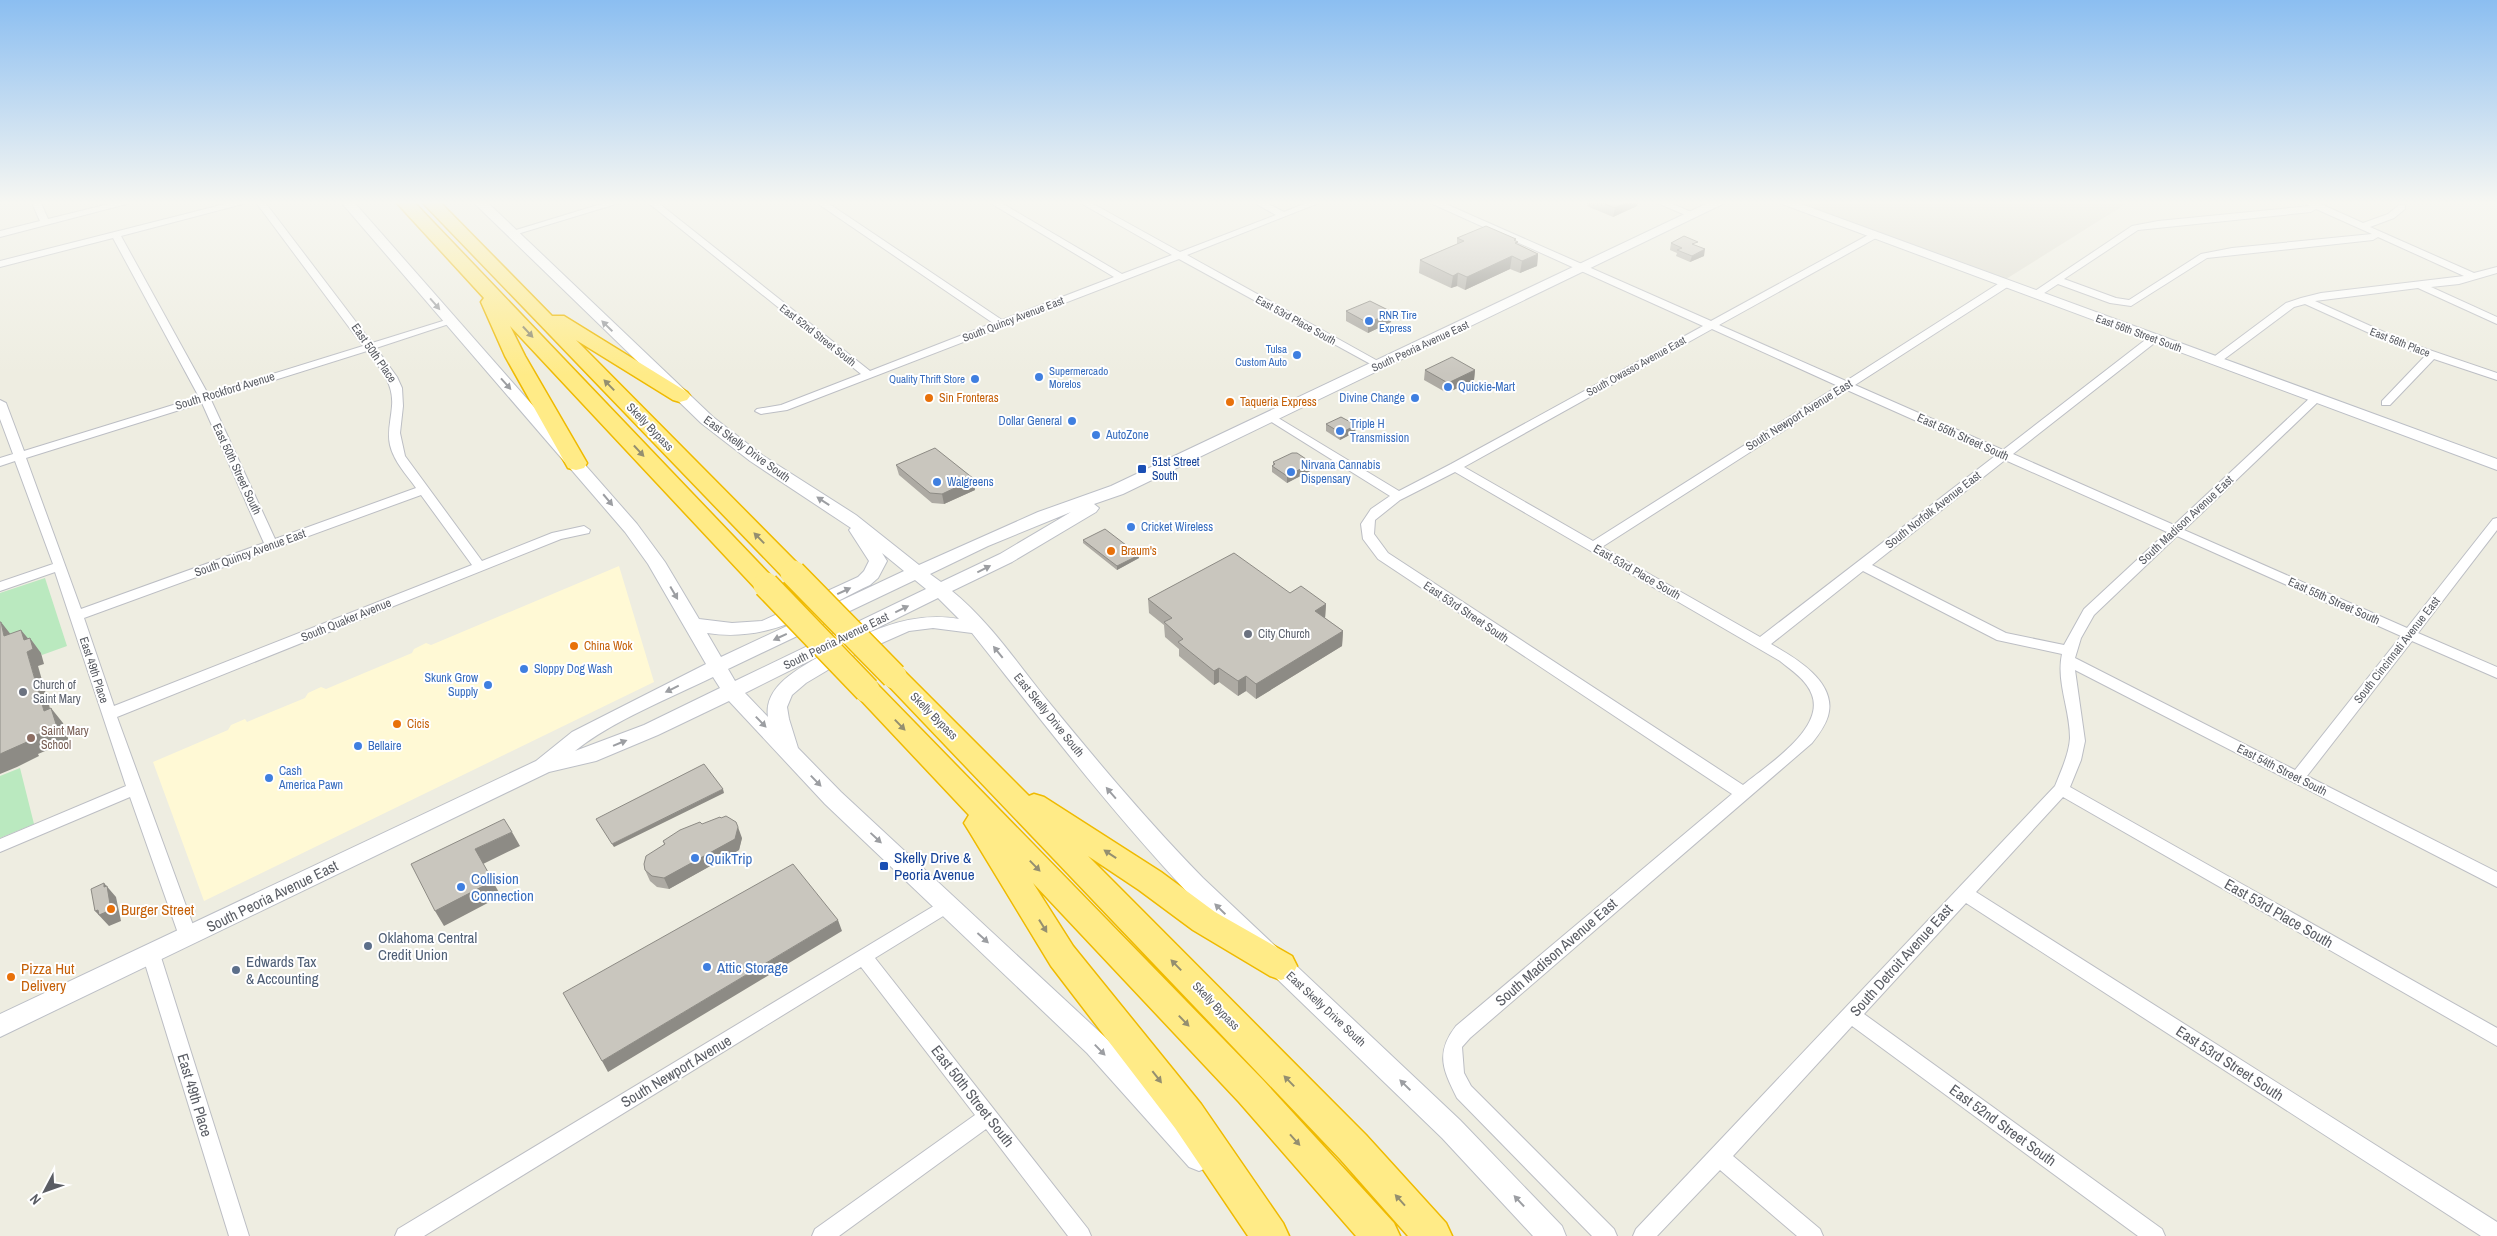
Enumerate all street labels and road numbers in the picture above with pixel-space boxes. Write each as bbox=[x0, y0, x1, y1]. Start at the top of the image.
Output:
street label: East 53rd Place South bbox=[1253, 292, 1339, 348]
street label: South Quincy Avenue East bbox=[960, 293, 1066, 345]
street label: East 52nd Street South bbox=[777, 301, 859, 369]
street label: East 56th Street South bbox=[2094, 311, 2184, 355]
street label: South Peoria Avenue East bbox=[1369, 317, 1471, 375]
street label: East 50th Place bbox=[348, 320, 400, 386]
street label: East 56th Place bbox=[2368, 324, 2432, 360]
street label: South Owasso Avenue East bbox=[1584, 333, 1689, 399]
street label: South Rockford Avenue bbox=[173, 368, 277, 414]
street label: South Newport Avenue East bbox=[1743, 376, 1856, 454]
street label: Skelly Bypass bbox=[623, 399, 677, 455]
street label: East 55th Street South bbox=[1915, 410, 2011, 464]
street label: East Skelly Drive South bbox=[700, 412, 794, 486]
street label: East 50th Street South bbox=[209, 421, 265, 517]
street label: South Norfolk Avenue East bbox=[1882, 467, 1984, 552]
street label: South Madison Avenue East bbox=[2135, 472, 2237, 568]
street label: South Quincy Avenue East bbox=[192, 525, 308, 581]
street label: East 53rd Place South bbox=[1591, 541, 1683, 603]
street label: East 55th Street South bbox=[2286, 574, 2382, 628]
street label: East 53rd Street South bbox=[1420, 578, 1512, 646]
street label: South Cincinnati Avenue East bbox=[2350, 593, 2444, 707]
street label: South Quaker Avenue bbox=[298, 595, 394, 645]
street label: South Peoria Avenue East bbox=[781, 608, 892, 673]
street label: East 49th Place bbox=[76, 635, 112, 705]
street label: East Skelly Drive South bbox=[1010, 670, 1088, 760]
street label: Skelly Bypass bbox=[907, 689, 961, 743]
street label: East 54th Street South bbox=[2234, 740, 2330, 800]
street label: South Peoria Avenue East bbox=[203, 855, 342, 937]
street label: East 53rd Place South bbox=[2221, 873, 2337, 953]
street label: South Madison Avenue East bbox=[1491, 893, 1622, 1011]
street label: South Detroit Avenue East bbox=[1845, 899, 1958, 1021]
street label: East Skelly Drive South bbox=[1283, 968, 1369, 1050]
street label: Skelly Bypass bbox=[1189, 978, 1243, 1034]
street label: East 53rd Street South bbox=[2172, 1020, 2288, 1106]
street label: South Newport Avenue bbox=[617, 1030, 735, 1112]
street label: East 50th Street South bbox=[927, 1041, 1019, 1151]
street label: East 49th Place bbox=[172, 1051, 218, 1139]
street label: East 52nd Street South bbox=[1945, 1079, 2061, 1171]

